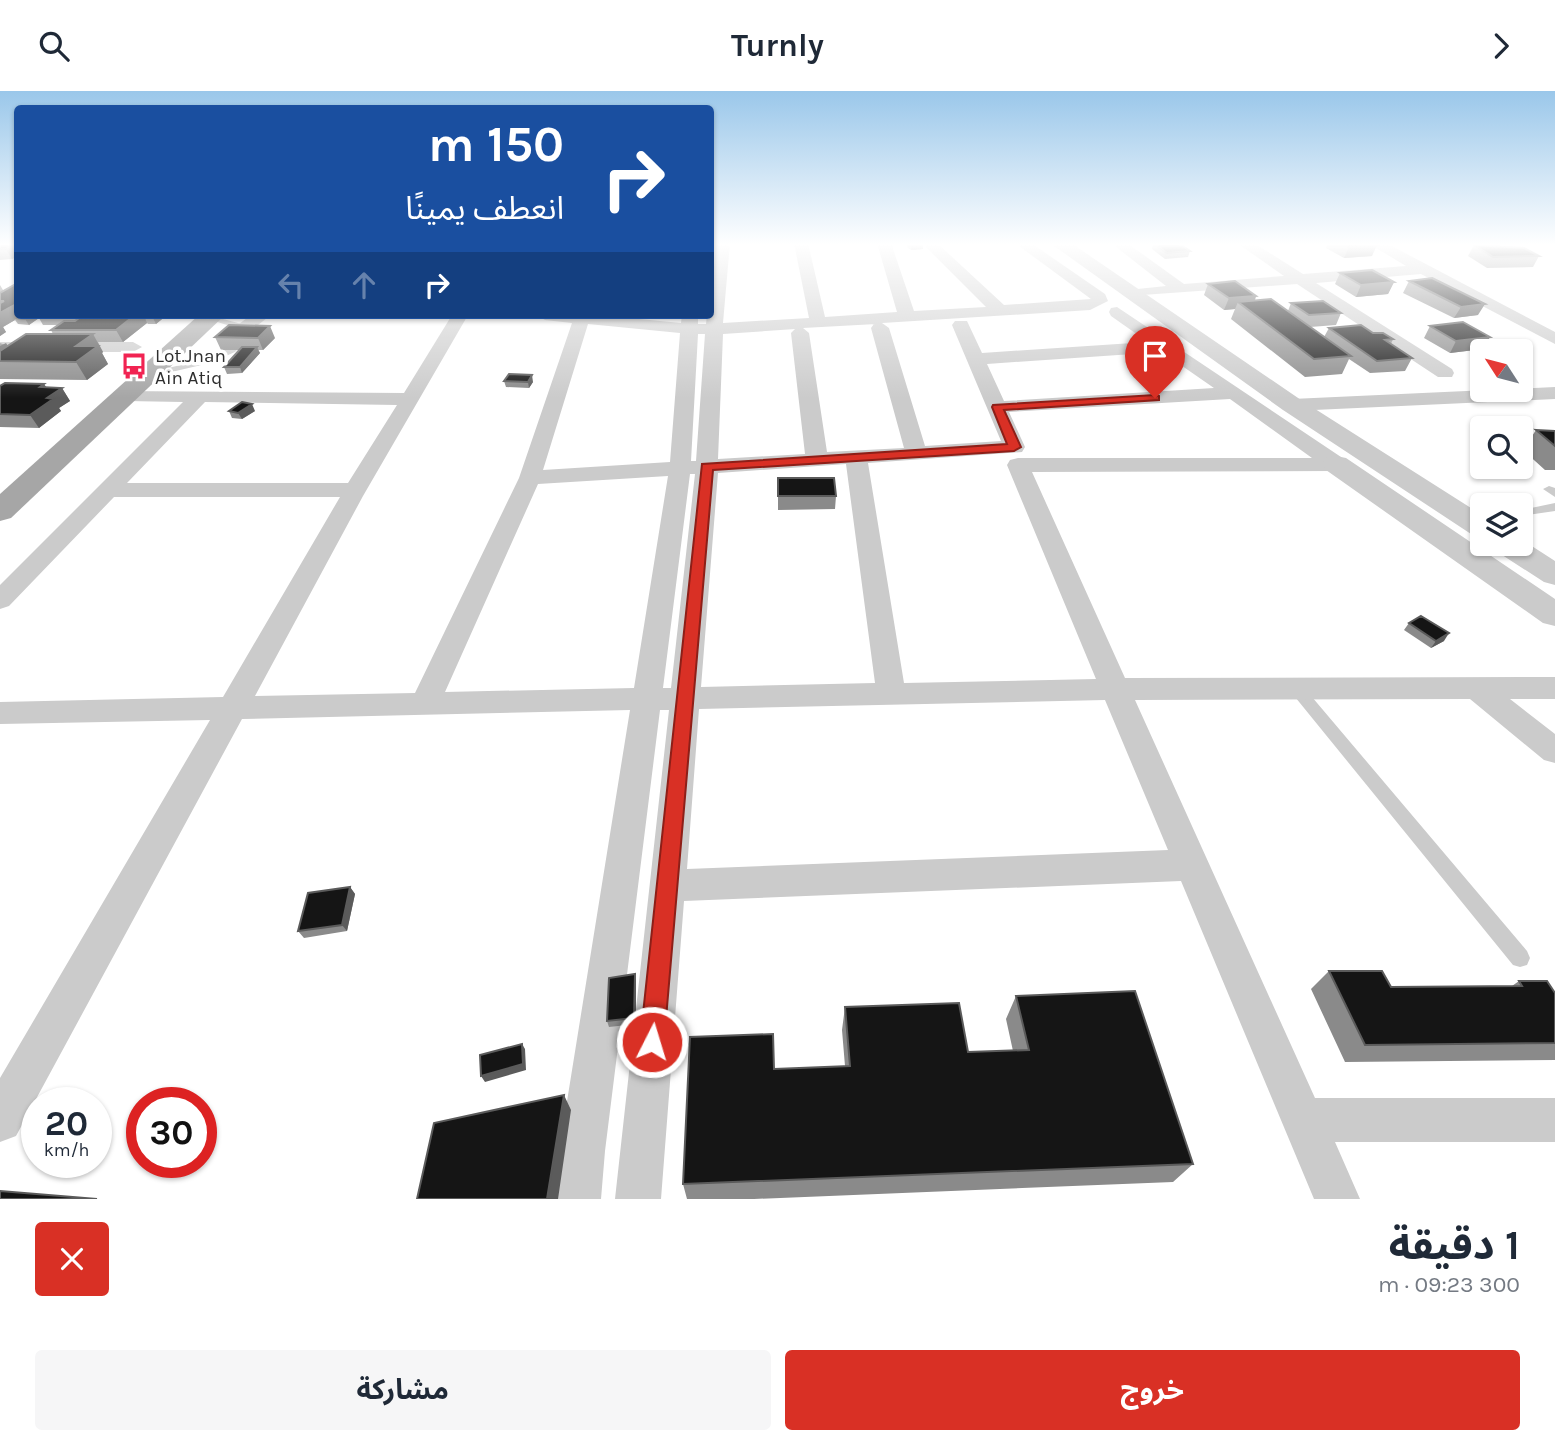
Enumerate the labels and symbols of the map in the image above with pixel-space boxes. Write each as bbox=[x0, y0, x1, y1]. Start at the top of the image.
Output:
pin bbox=[1125, 326, 1185, 398]
north arrow bbox=[1470, 339, 1533, 403]
place label: Lot.Jnan Ain Atiq bbox=[155, 345, 226, 389]
bus stop icon: Lot.Jnan Ain Atiq bbox=[119, 351, 149, 381]
position arrow bbox=[615, 1005, 689, 1079]
speed limit sign: 30 bbox=[126, 1087, 217, 1178]

